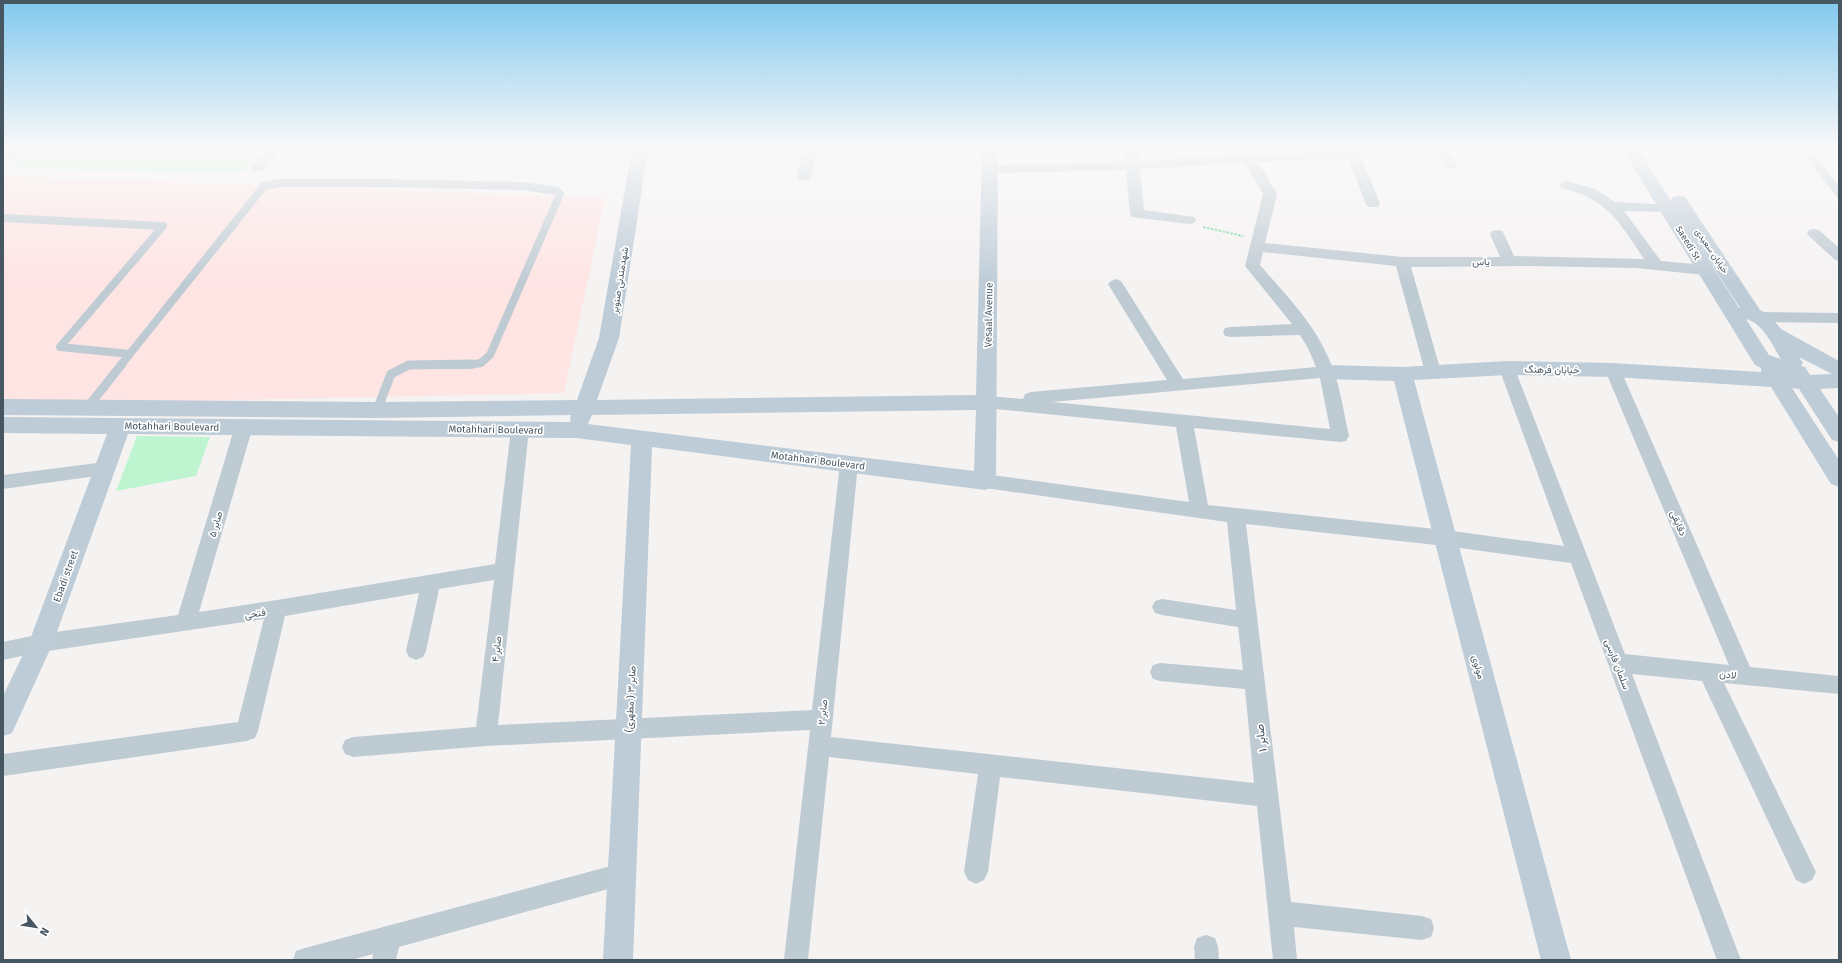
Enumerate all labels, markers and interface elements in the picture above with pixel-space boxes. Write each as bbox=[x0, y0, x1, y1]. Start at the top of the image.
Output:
street label: Saeedi St bbox=[1674, 224, 1703, 262]
street label: خیابان سعیدی bbox=[1693, 227, 1731, 275]
street label: شهدمندنی صنوبر bbox=[609, 246, 631, 315]
street label: یاس bbox=[1472, 256, 1490, 268]
street label: Vesaal Avenue bbox=[982, 282, 996, 348]
street label: خیابان فرهنگ bbox=[1524, 364, 1580, 376]
street label: Motahhari Boulevard bbox=[124, 420, 220, 434]
street label: Motahhari Boulevard bbox=[448, 423, 544, 437]
street label: Motahhari Boulevard bbox=[770, 449, 866, 473]
street label: دقایقی bbox=[1667, 509, 1689, 538]
street label: صابر ۵ bbox=[207, 510, 225, 539]
street label: Ebadi street bbox=[51, 548, 81, 604]
street label: فتحی bbox=[244, 606, 267, 621]
street label: صابر ۴ bbox=[489, 635, 505, 663]
street label: سلمان فارسی bbox=[1602, 637, 1632, 691]
street label: مولوی bbox=[1469, 654, 1487, 680]
street label: صابر ۳ ( مطهری) bbox=[622, 665, 639, 733]
street label: لادن bbox=[1719, 668, 1737, 682]
street label: صابر ۲ bbox=[816, 699, 830, 726]
street label: صابر ۱ bbox=[1252, 723, 1271, 753]
north arrow bbox=[16, 907, 56, 947]
text: N bbox=[37, 925, 52, 938]

